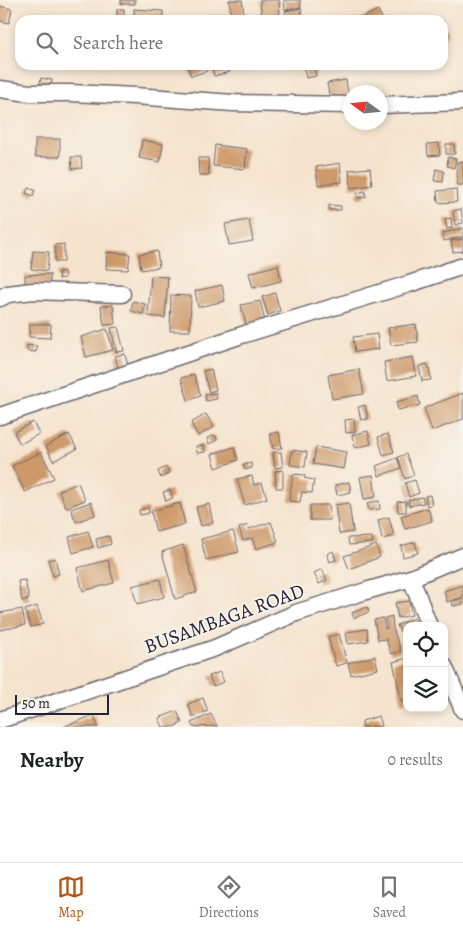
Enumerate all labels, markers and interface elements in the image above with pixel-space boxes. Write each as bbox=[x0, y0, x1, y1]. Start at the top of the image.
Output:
search box bbox=[15, 15, 448, 70]
icon: search bbox=[33, 29, 61, 57]
text: Search here bbox=[73, 30, 163, 56]
north arrow bbox=[343, 85, 388, 130]
street label: BUSAMBAGA ROAD bbox=[140, 577, 308, 660]
map controls bbox=[403, 622, 448, 712]
button: locate bbox=[403, 622, 448, 667]
button: layers bbox=[403, 667, 448, 712]
scale bar bbox=[15, 692, 109, 715]
text: 50 m bbox=[22, 694, 50, 713]
text: Nearby bbox=[20, 746, 83, 774]
text: 0 results bbox=[387, 749, 443, 771]
tab: Map bbox=[57, 873, 85, 922]
tab: Directions bbox=[199, 873, 259, 922]
tab: Saved bbox=[373, 873, 406, 922]

